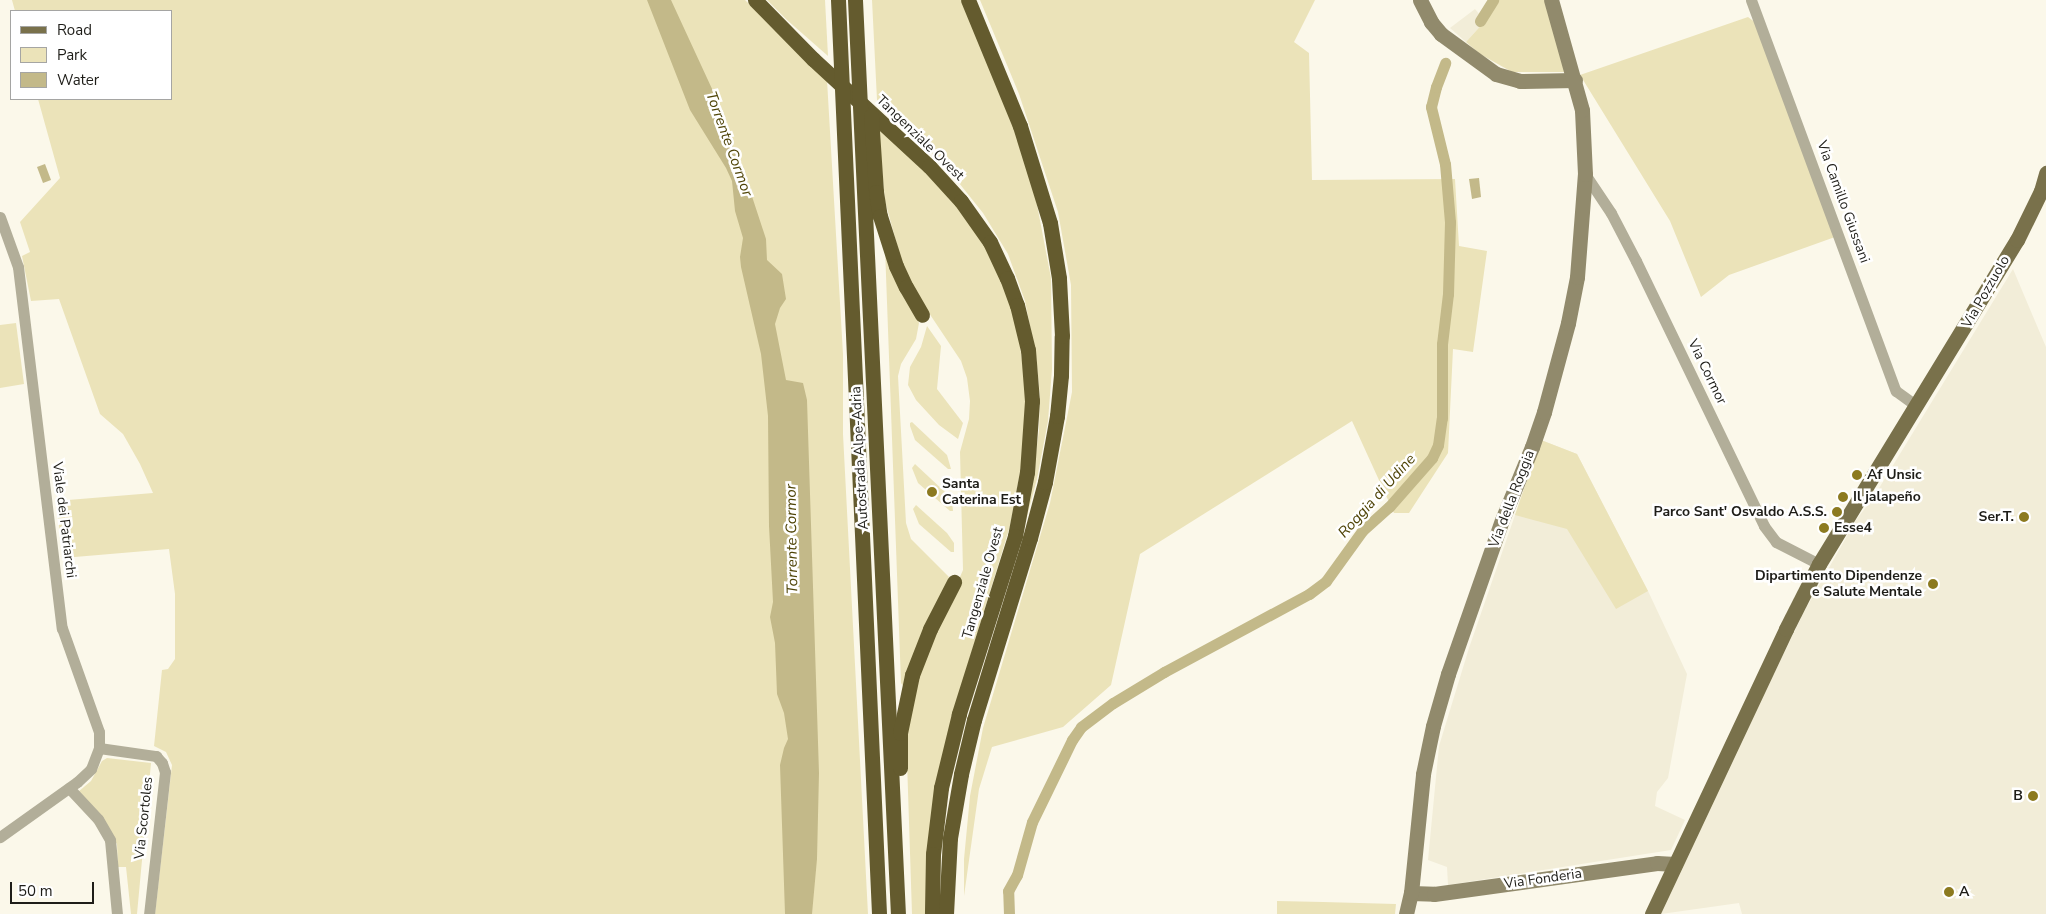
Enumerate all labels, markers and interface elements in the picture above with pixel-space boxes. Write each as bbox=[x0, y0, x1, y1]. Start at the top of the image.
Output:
legend bbox=[10, 10, 172, 100]
text: Road bbox=[57, 20, 92, 40]
text: Park bbox=[57, 45, 87, 65]
text: Water bbox=[57, 70, 99, 90]
water label: Torrente Cormor bbox=[702, 89, 756, 199]
street label: Tangenziale Ovest bbox=[873, 92, 967, 184]
street label: Via Camillo Giussani bbox=[1813, 139, 1873, 265]
street label: Via Pozzuolo bbox=[1959, 253, 2013, 331]
street label: Via Cormor bbox=[1684, 337, 1730, 407]
street label: Autostrada Alpe-Adria bbox=[848, 386, 872, 530]
street label: Via della Roggia bbox=[1486, 448, 1538, 550]
water label: Roggia di Udine bbox=[1335, 450, 1419, 542]
street label: Viale dei Patriarchi bbox=[49, 461, 79, 579]
place label: Af Unsic bbox=[1867, 467, 1922, 483]
marker: Af Unsic bbox=[1851, 469, 1863, 481]
place label: Santa Caterina Est bbox=[942, 476, 1021, 508]
water label: Torrente Cormor bbox=[782, 484, 802, 594]
marker: Santa Caterina Est bbox=[926, 486, 938, 498]
place label: Il jalapeño bbox=[1853, 489, 1921, 505]
marker: Il jalapeño bbox=[1837, 491, 1849, 503]
place label: Parco Sant' Osvaldo A.S.S. bbox=[1654, 504, 1827, 520]
marker: Parco Sant' Osvaldo A.S.S. bbox=[1831, 506, 1843, 518]
place label: Ser.T. bbox=[1979, 509, 2014, 525]
marker: Ser.T. bbox=[2018, 511, 2030, 523]
place label: Esse4 bbox=[1834, 520, 1872, 536]
marker: Esse4 bbox=[1818, 522, 1830, 534]
street label: Tangenziale Ovest bbox=[959, 525, 1007, 641]
place label: Dipartimento Dipendenze e Salute Mentale bbox=[1755, 568, 1922, 600]
marker: Dipartimento Dipendenze e Salute Mentale bbox=[1926, 577, 1940, 591]
street label: Via Scortoles bbox=[131, 776, 157, 860]
place label: B bbox=[2013, 788, 2023, 804]
marker: B bbox=[2027, 790, 2039, 802]
street label: Via Fonderia bbox=[1503, 865, 1583, 893]
scale bar bbox=[12, 872, 96, 904]
text: 50 m bbox=[18, 881, 53, 901]
place label: A bbox=[1959, 884, 1969, 900]
marker: A bbox=[1943, 886, 1955, 898]

